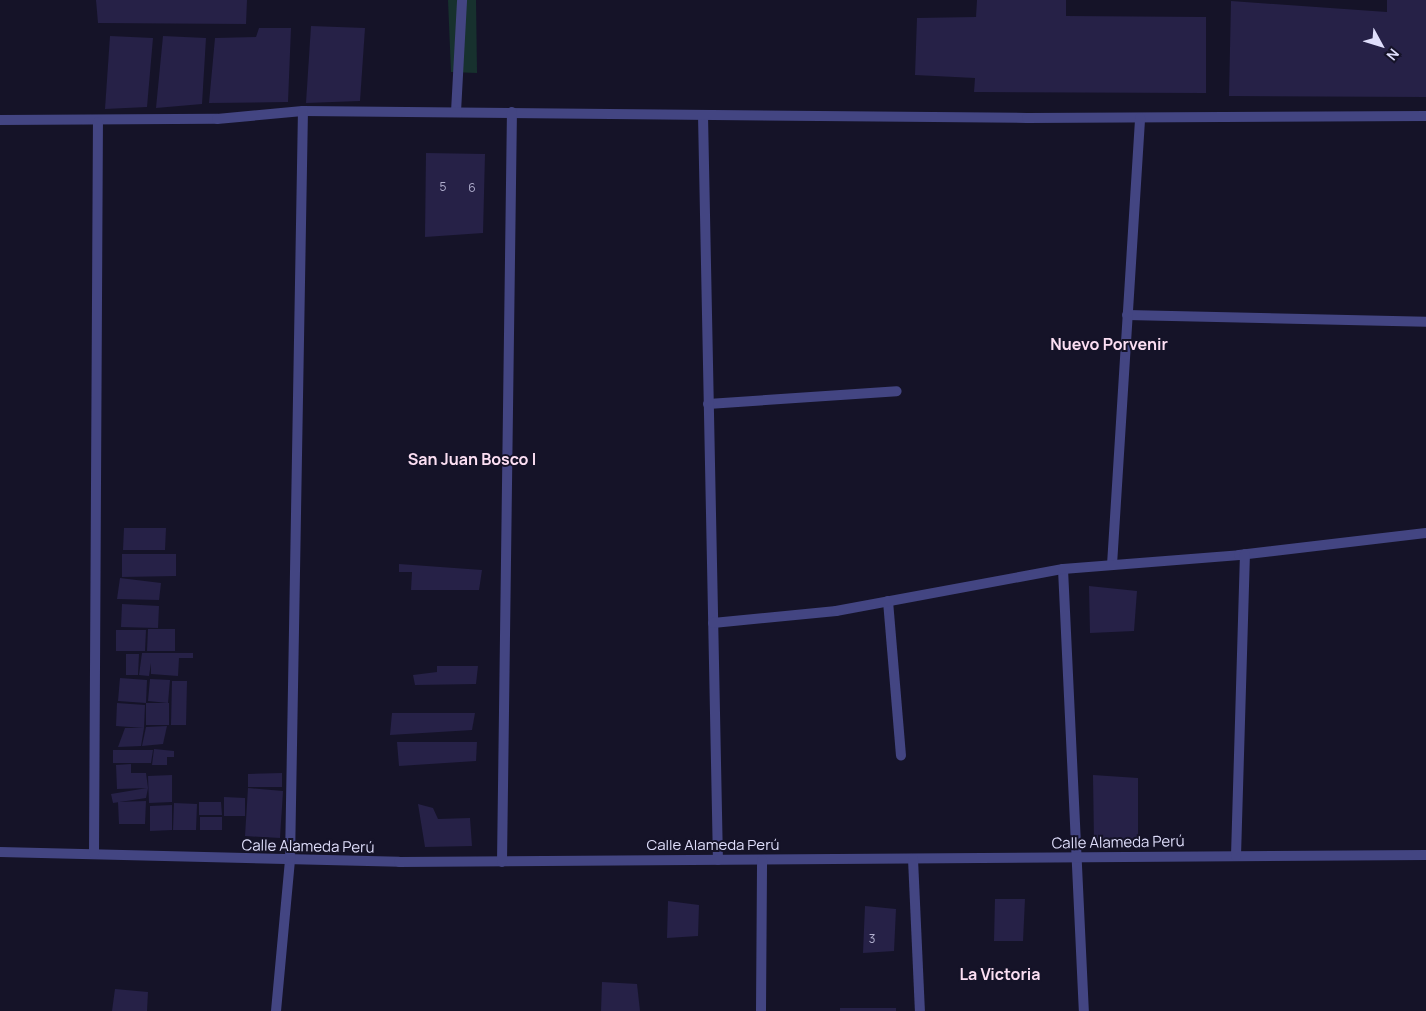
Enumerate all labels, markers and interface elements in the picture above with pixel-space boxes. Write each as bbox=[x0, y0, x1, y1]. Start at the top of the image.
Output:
north arrow bbox=[1356, 20, 1406, 70]
text: N bbox=[1382, 45, 1404, 65]
house number: 5 bbox=[440, 180, 446, 194]
house number: 6 bbox=[468, 181, 476, 195]
district label: Nuevo Porvenir bbox=[1050, 334, 1168, 354]
district label: San Juan Bosco I bbox=[408, 449, 536, 469]
street label: Calle Alameda Perú bbox=[1051, 832, 1185, 852]
street label: Calle Alameda Perú bbox=[241, 836, 375, 856]
street label: Calle Alameda Perú bbox=[647, 836, 779, 854]
house number: 3 bbox=[869, 932, 875, 946]
district label: La Victoria bbox=[959, 964, 1041, 984]

